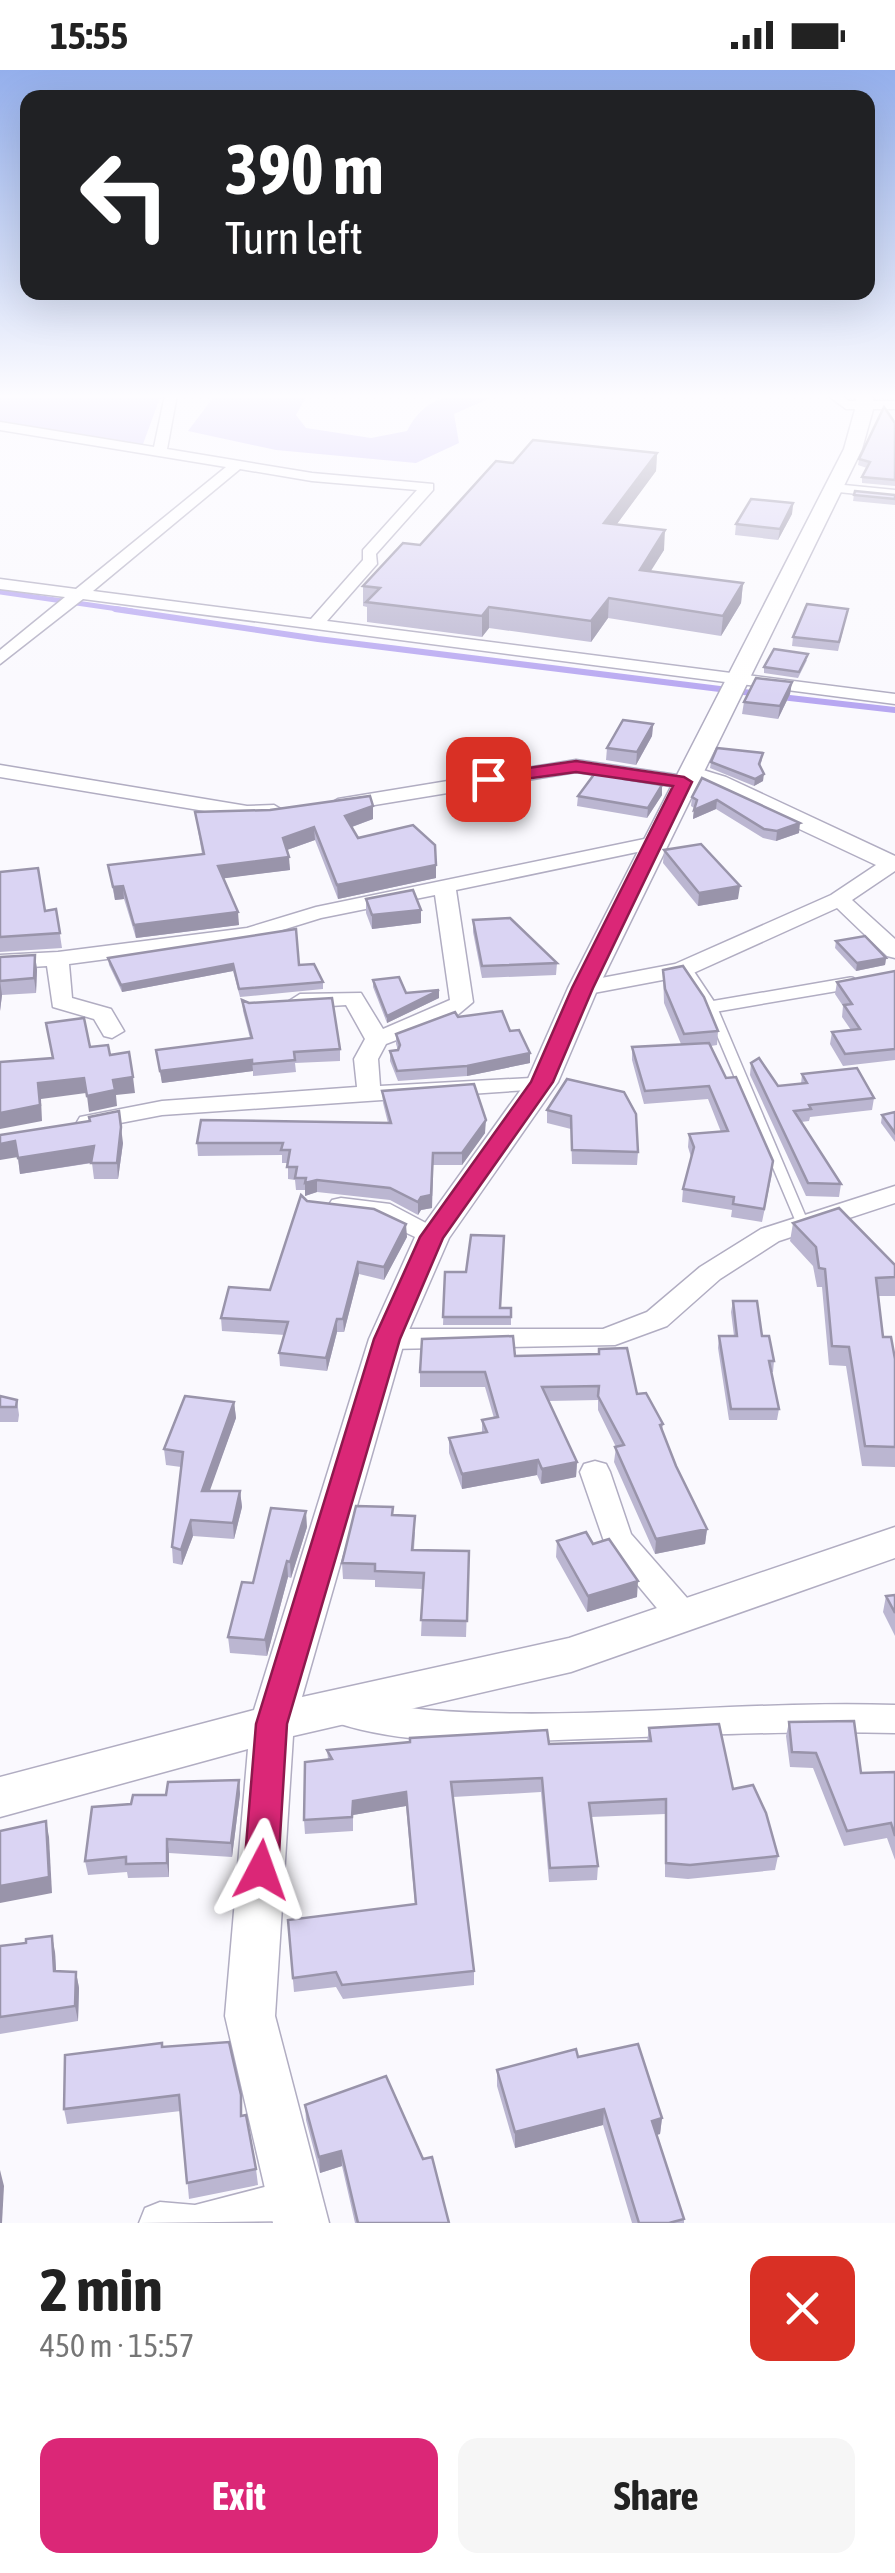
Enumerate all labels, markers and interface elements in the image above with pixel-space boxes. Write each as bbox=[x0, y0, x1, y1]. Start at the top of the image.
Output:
text: 15:55 bbox=[50, 14, 128, 57]
text: 390 m bbox=[225, 129, 384, 209]
icon: left bbox=[60, 130, 190, 260]
text: Turn left bbox=[225, 212, 363, 264]
pin bbox=[446, 737, 531, 822]
icon: arrive bbox=[461, 752, 516, 807]
position arrow bbox=[209, 1818, 313, 1922]
text: 2 min bbox=[40, 2255, 163, 2324]
button: close bbox=[750, 2256, 855, 2361]
text: 450 m · 15:57 bbox=[40, 2327, 194, 2364]
button: Exit bbox=[40, 2438, 438, 2553]
button: Share bbox=[458, 2438, 855, 2553]

